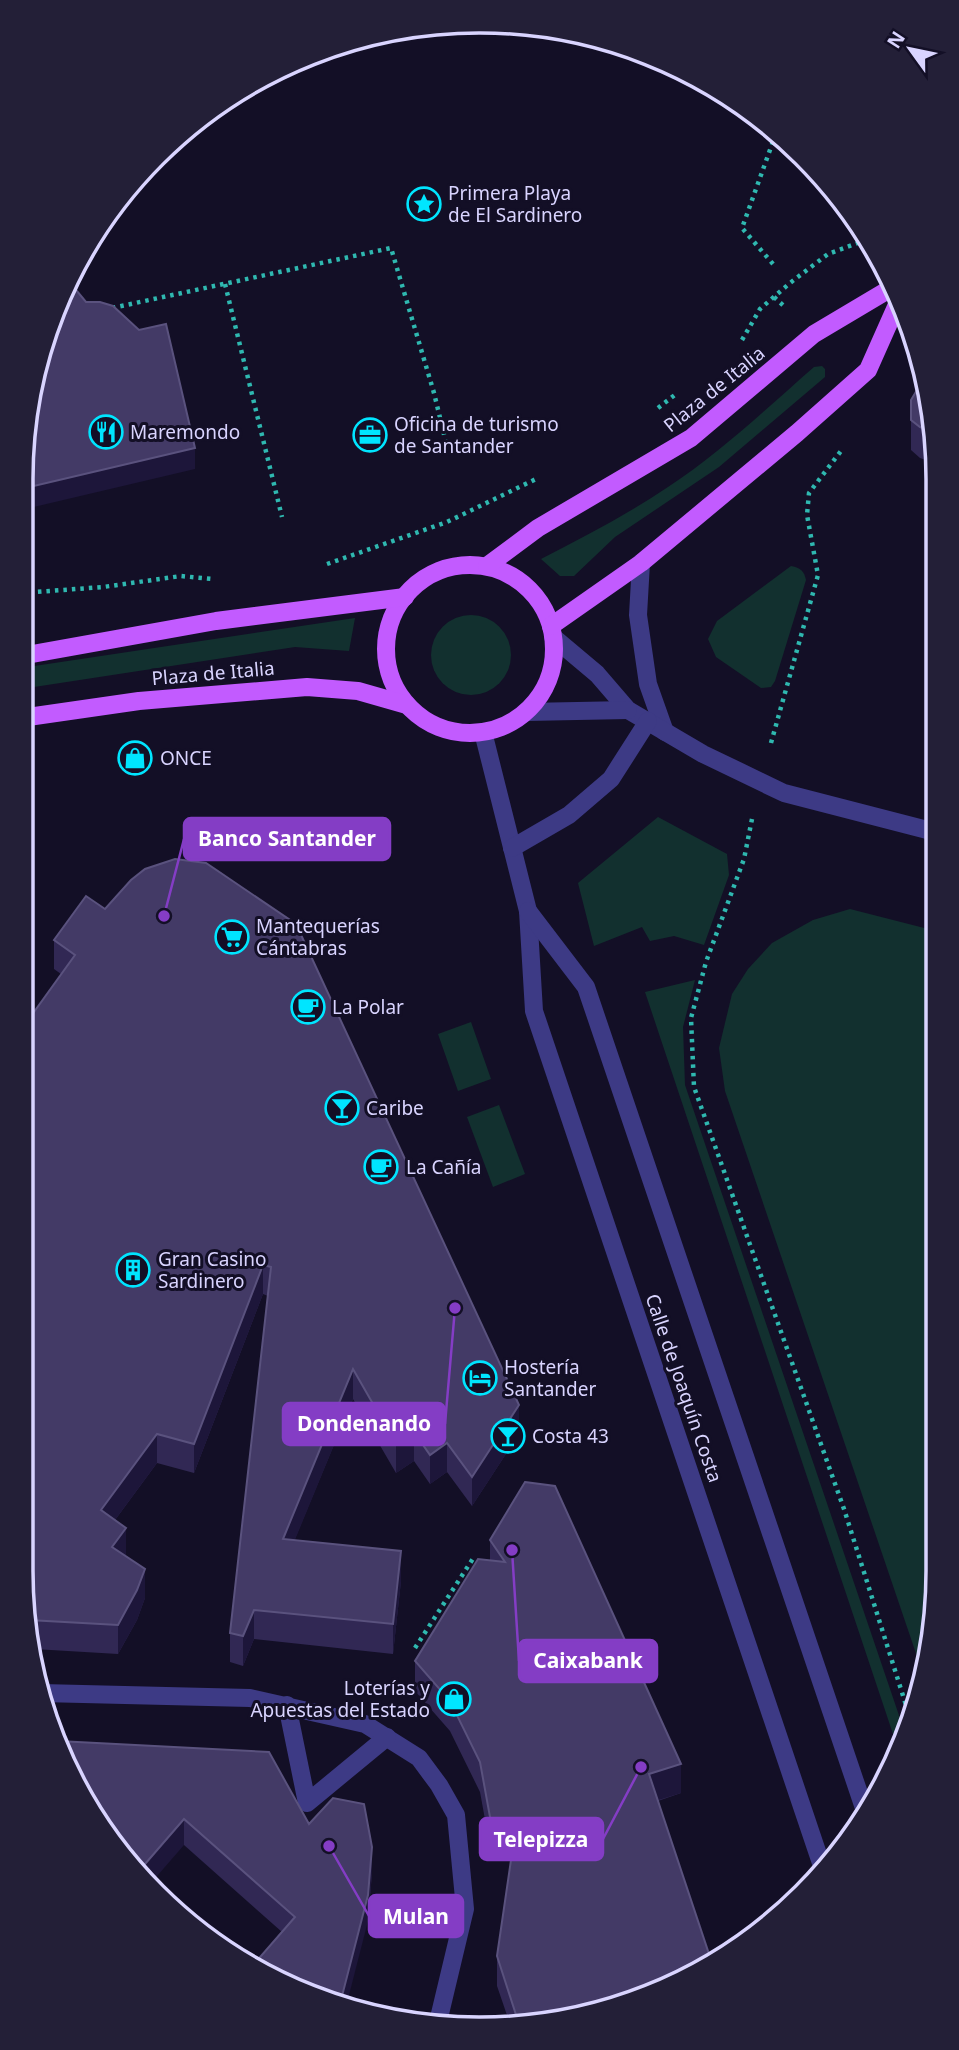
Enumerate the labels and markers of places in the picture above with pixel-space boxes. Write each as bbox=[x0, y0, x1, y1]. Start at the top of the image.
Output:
place label: Primera Playa de El Sardinero bbox=[448, 180, 582, 228]
place icon: Primera Playa de El Sardinero bbox=[405, 185, 443, 223]
place label: Oficina de turismo de Santander bbox=[394, 411, 559, 459]
restaurant icon: Maremondo bbox=[87, 413, 125, 451]
office icon: Oficina de turismo de Santander bbox=[351, 416, 389, 454]
place label: Maremondo bbox=[130, 419, 240, 445]
shop icon: ONCE bbox=[116, 739, 154, 777]
place label: ONCE bbox=[160, 745, 212, 771]
callout: Banco Santander bbox=[184, 818, 390, 860]
place label: Mantequerías Cántabras bbox=[256, 913, 380, 961]
supermarket icon: Mantequerías Cántabras bbox=[213, 918, 251, 956]
cafe icon: La Polar bbox=[289, 988, 327, 1026]
place label: La Polar bbox=[332, 994, 404, 1020]
bar icon: Caribe bbox=[323, 1089, 361, 1127]
place label: Caribe bbox=[366, 1095, 424, 1121]
cafe icon: La Cañía bbox=[362, 1148, 400, 1186]
place label: La Cañía bbox=[406, 1154, 482, 1180]
place label: Gran Casino Sardinero bbox=[158, 1246, 267, 1294]
building icon: Gran Casino Sardinero bbox=[114, 1251, 152, 1289]
place label: Hostería Santander bbox=[504, 1354, 596, 1402]
hotel icon: Hostería Santander bbox=[461, 1359, 499, 1397]
callout: Dondenando bbox=[283, 1403, 445, 1445]
bar icon: Costa 43 bbox=[489, 1417, 527, 1455]
place label: Costa 43 bbox=[532, 1423, 609, 1449]
callout: Caixabank bbox=[519, 1640, 657, 1682]
place label: Loterías y Apuestas del Estado bbox=[250, 1675, 430, 1723]
shop icon: Loterías y Apuestas del Estado bbox=[435, 1680, 473, 1718]
callout: Telepizza bbox=[480, 1818, 603, 1860]
callout: Mulan bbox=[369, 1895, 463, 1937]

